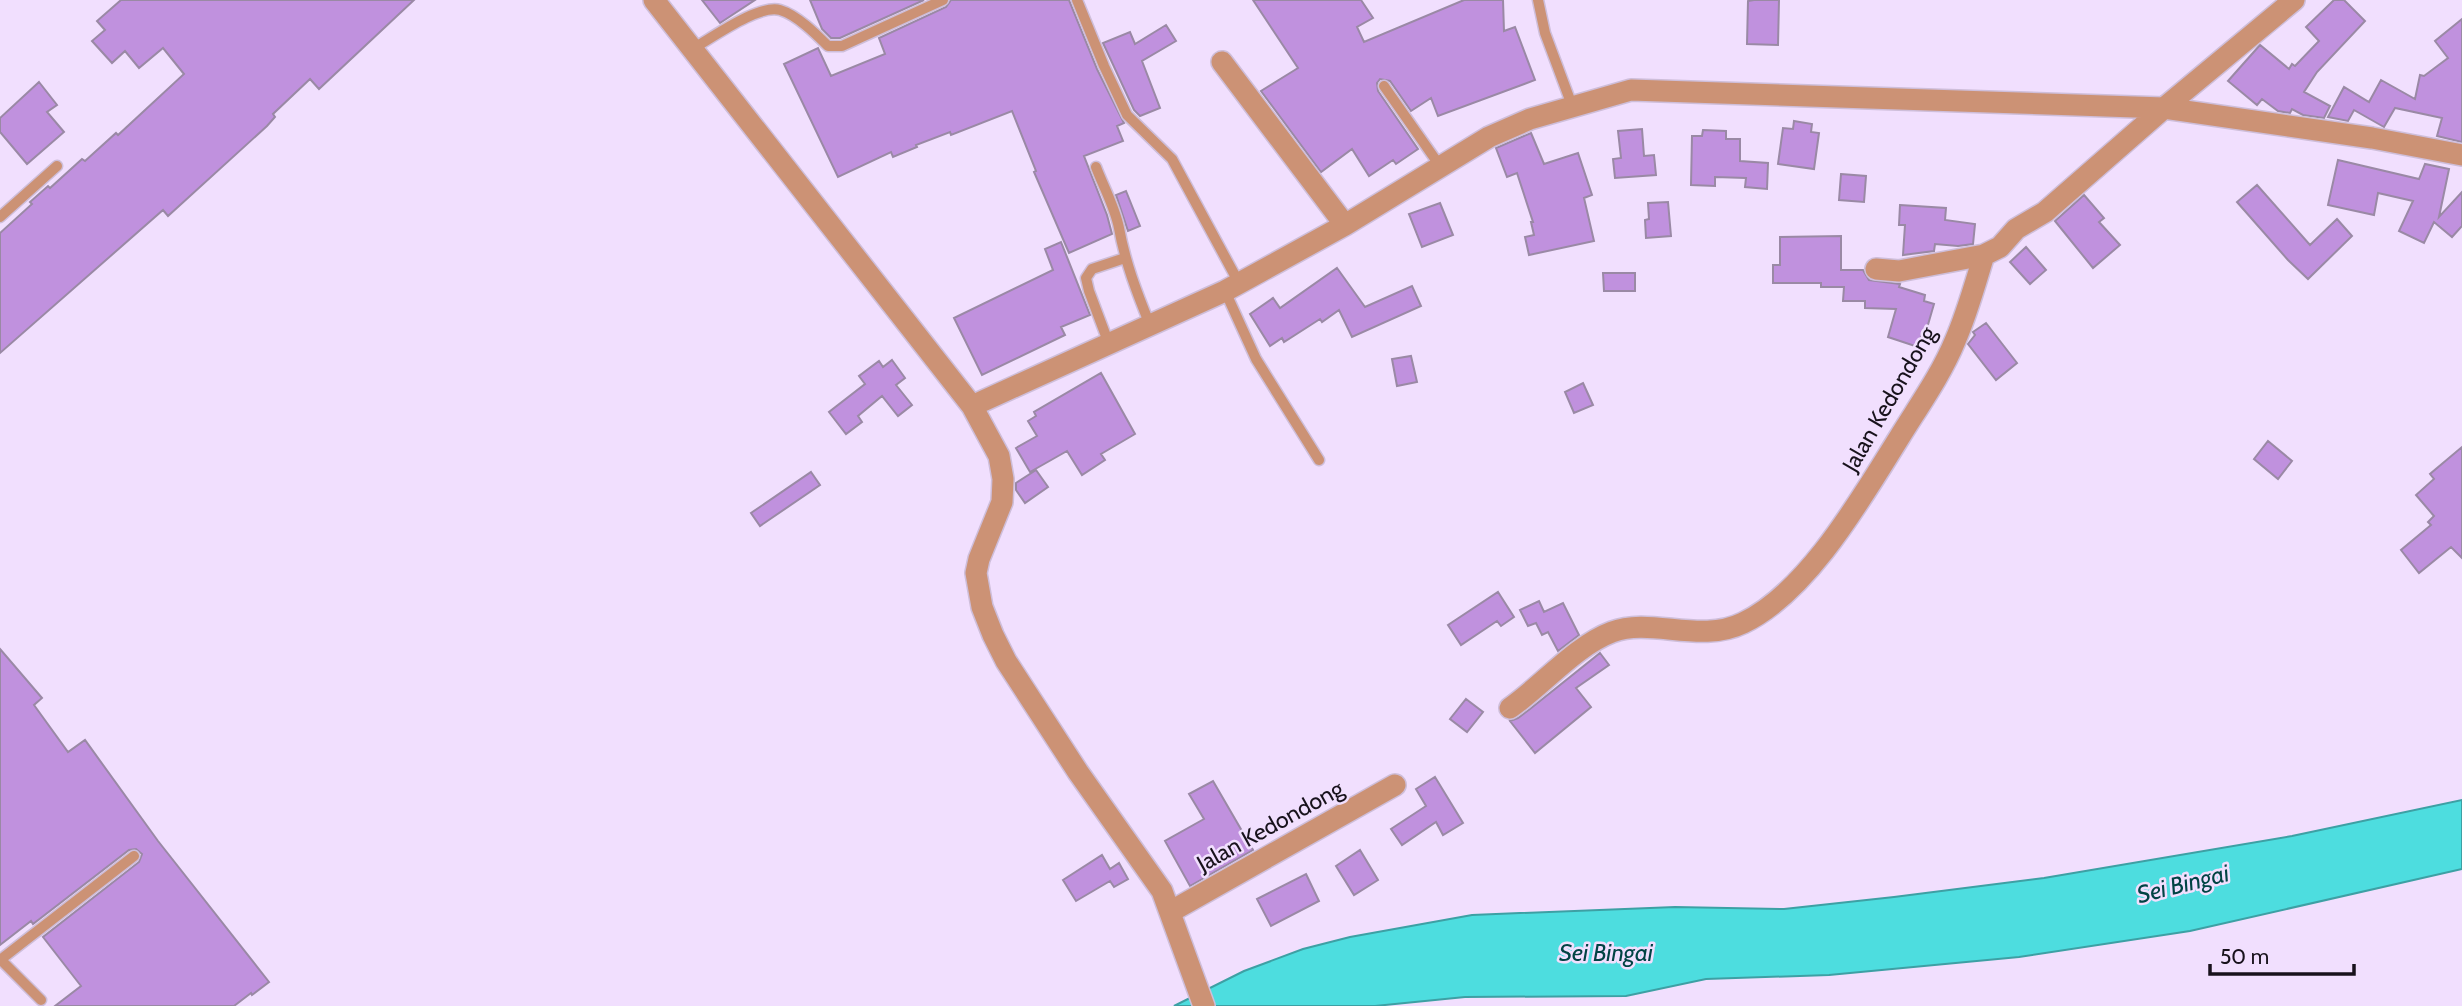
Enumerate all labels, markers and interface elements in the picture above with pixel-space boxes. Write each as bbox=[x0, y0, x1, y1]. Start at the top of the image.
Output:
street label: Jalan Kedondong bbox=[1836, 321, 1942, 478]
street label: Jalan Kedondong bbox=[1191, 774, 1349, 878]
water label: Sei Bingai bbox=[2134, 858, 2233, 909]
scale bar bbox=[2210, 932, 2354, 976]
water label: Sei Bingai bbox=[1559, 938, 1654, 967]
text: 50 m bbox=[2220, 944, 2269, 969]

